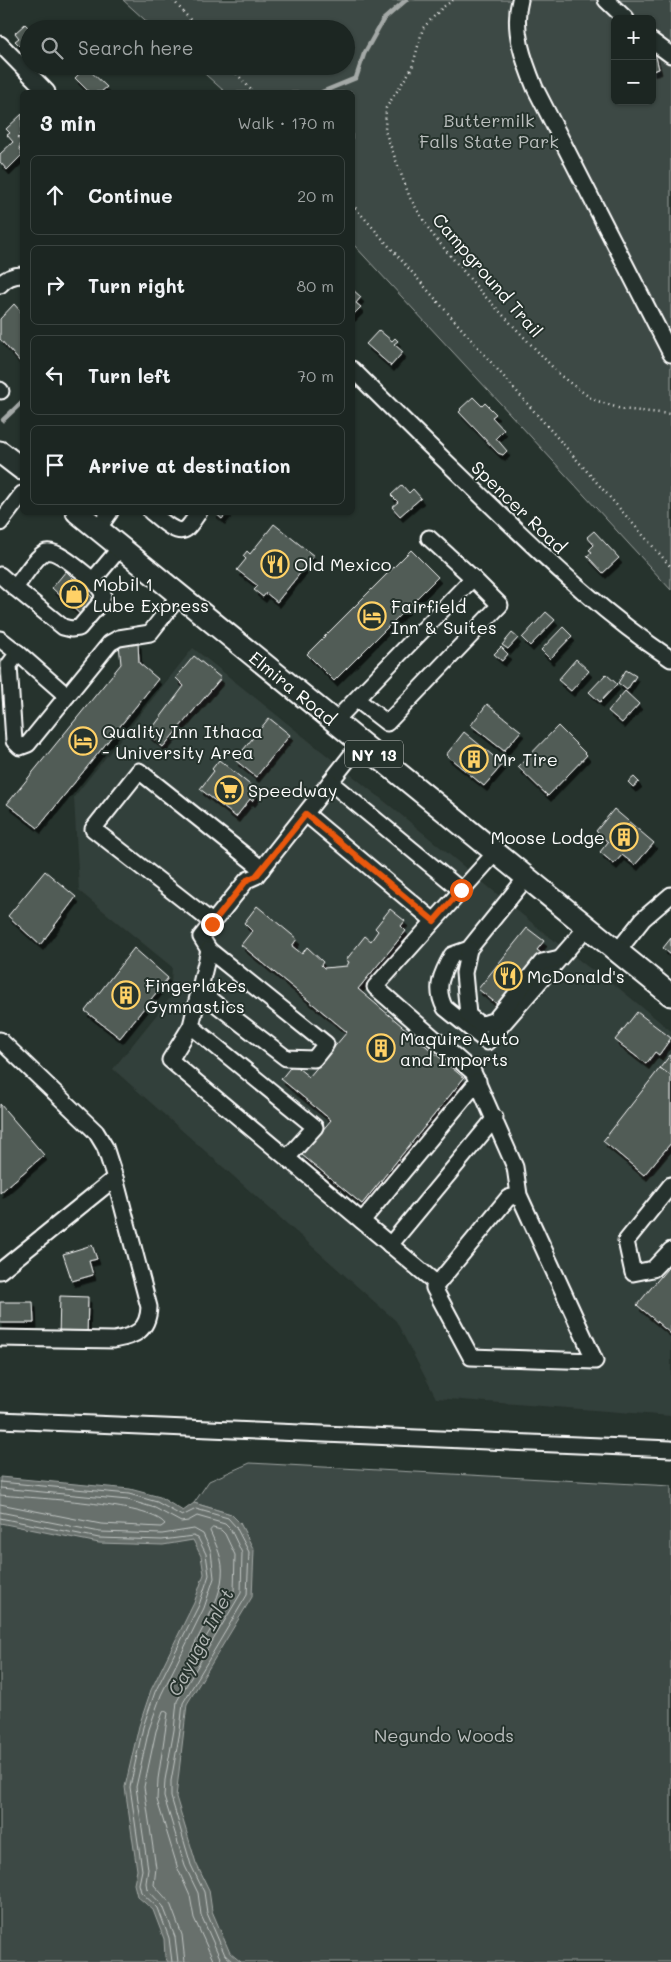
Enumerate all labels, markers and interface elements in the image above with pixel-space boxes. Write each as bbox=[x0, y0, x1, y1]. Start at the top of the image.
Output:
map controls bbox=[611, 15, 656, 105]
button: + bbox=[611, 15, 656, 60]
search box bbox=[20, 20, 355, 75]
icon: search bbox=[38, 34, 66, 62]
text: Search here bbox=[78, 35, 194, 60]
button: − bbox=[611, 60, 656, 105]
park label: Buttermilk Falls State Park bbox=[419, 108, 559, 153]
text: 3 min bbox=[40, 109, 96, 136]
text: Walk · 170 m bbox=[237, 112, 335, 133]
icon: ahead bbox=[41, 181, 69, 209]
text: Continue bbox=[88, 183, 173, 208]
text: 20 m bbox=[297, 185, 334, 206]
street label: Campground Trail bbox=[427, 208, 549, 342]
icon: right bbox=[41, 271, 69, 299]
text: Turn right bbox=[88, 273, 185, 298]
text: 80 m bbox=[297, 275, 334, 296]
icon: left bbox=[41, 361, 69, 389]
text: Turn left bbox=[88, 363, 171, 388]
text: 70 m bbox=[297, 365, 334, 386]
icon: arrive bbox=[41, 451, 69, 479]
text: Arrive at destination bbox=[88, 453, 291, 478]
street label: Spencer Road bbox=[466, 455, 572, 559]
restaurant icon: Old Mexico bbox=[260, 549, 290, 579]
place label: Old Mexico bbox=[294, 552, 392, 576]
place label: Mobil 1 Lube Express bbox=[93, 572, 209, 617]
shop icon: Mobil 1 Lube Express bbox=[59, 579, 89, 609]
place label: Fairfield Inn & Suites bbox=[391, 594, 497, 639]
hotel icon: Fairfield Inn & Suites bbox=[357, 601, 387, 631]
street label: Elmira Road bbox=[244, 645, 342, 731]
place label: Quality Inn Ithaca - University Area bbox=[102, 719, 263, 764]
hotel icon: Quality Inn Ithaca - University Area bbox=[68, 726, 98, 756]
road number: NY 13 bbox=[345, 741, 403, 768]
building icon: Mr Tire bbox=[459, 744, 489, 774]
place label: Mr Tire bbox=[493, 747, 558, 771]
supermarket icon: Speedway bbox=[214, 775, 244, 805]
place label: Speedway bbox=[248, 778, 338, 802]
building icon: Moose Lodge bbox=[609, 822, 639, 852]
place label: Moose Lodge bbox=[491, 825, 605, 849]
route start bbox=[450, 879, 473, 902]
route end bbox=[201, 913, 224, 936]
restaurant icon: McDonald's bbox=[493, 961, 523, 991]
place label: McDonald's bbox=[527, 964, 625, 988]
place label: Fingerlakes Gymnastics bbox=[145, 973, 246, 1018]
building icon: Fingerlakes Gymnastics bbox=[111, 980, 141, 1010]
place label: Maquire Auto and Imports bbox=[400, 1026, 520, 1071]
building icon: Maquire Auto and Imports bbox=[366, 1033, 396, 1063]
water label: Cayuga Inlet bbox=[161, 1584, 239, 1700]
park label: Negundo Woods bbox=[374, 1723, 514, 1747]

